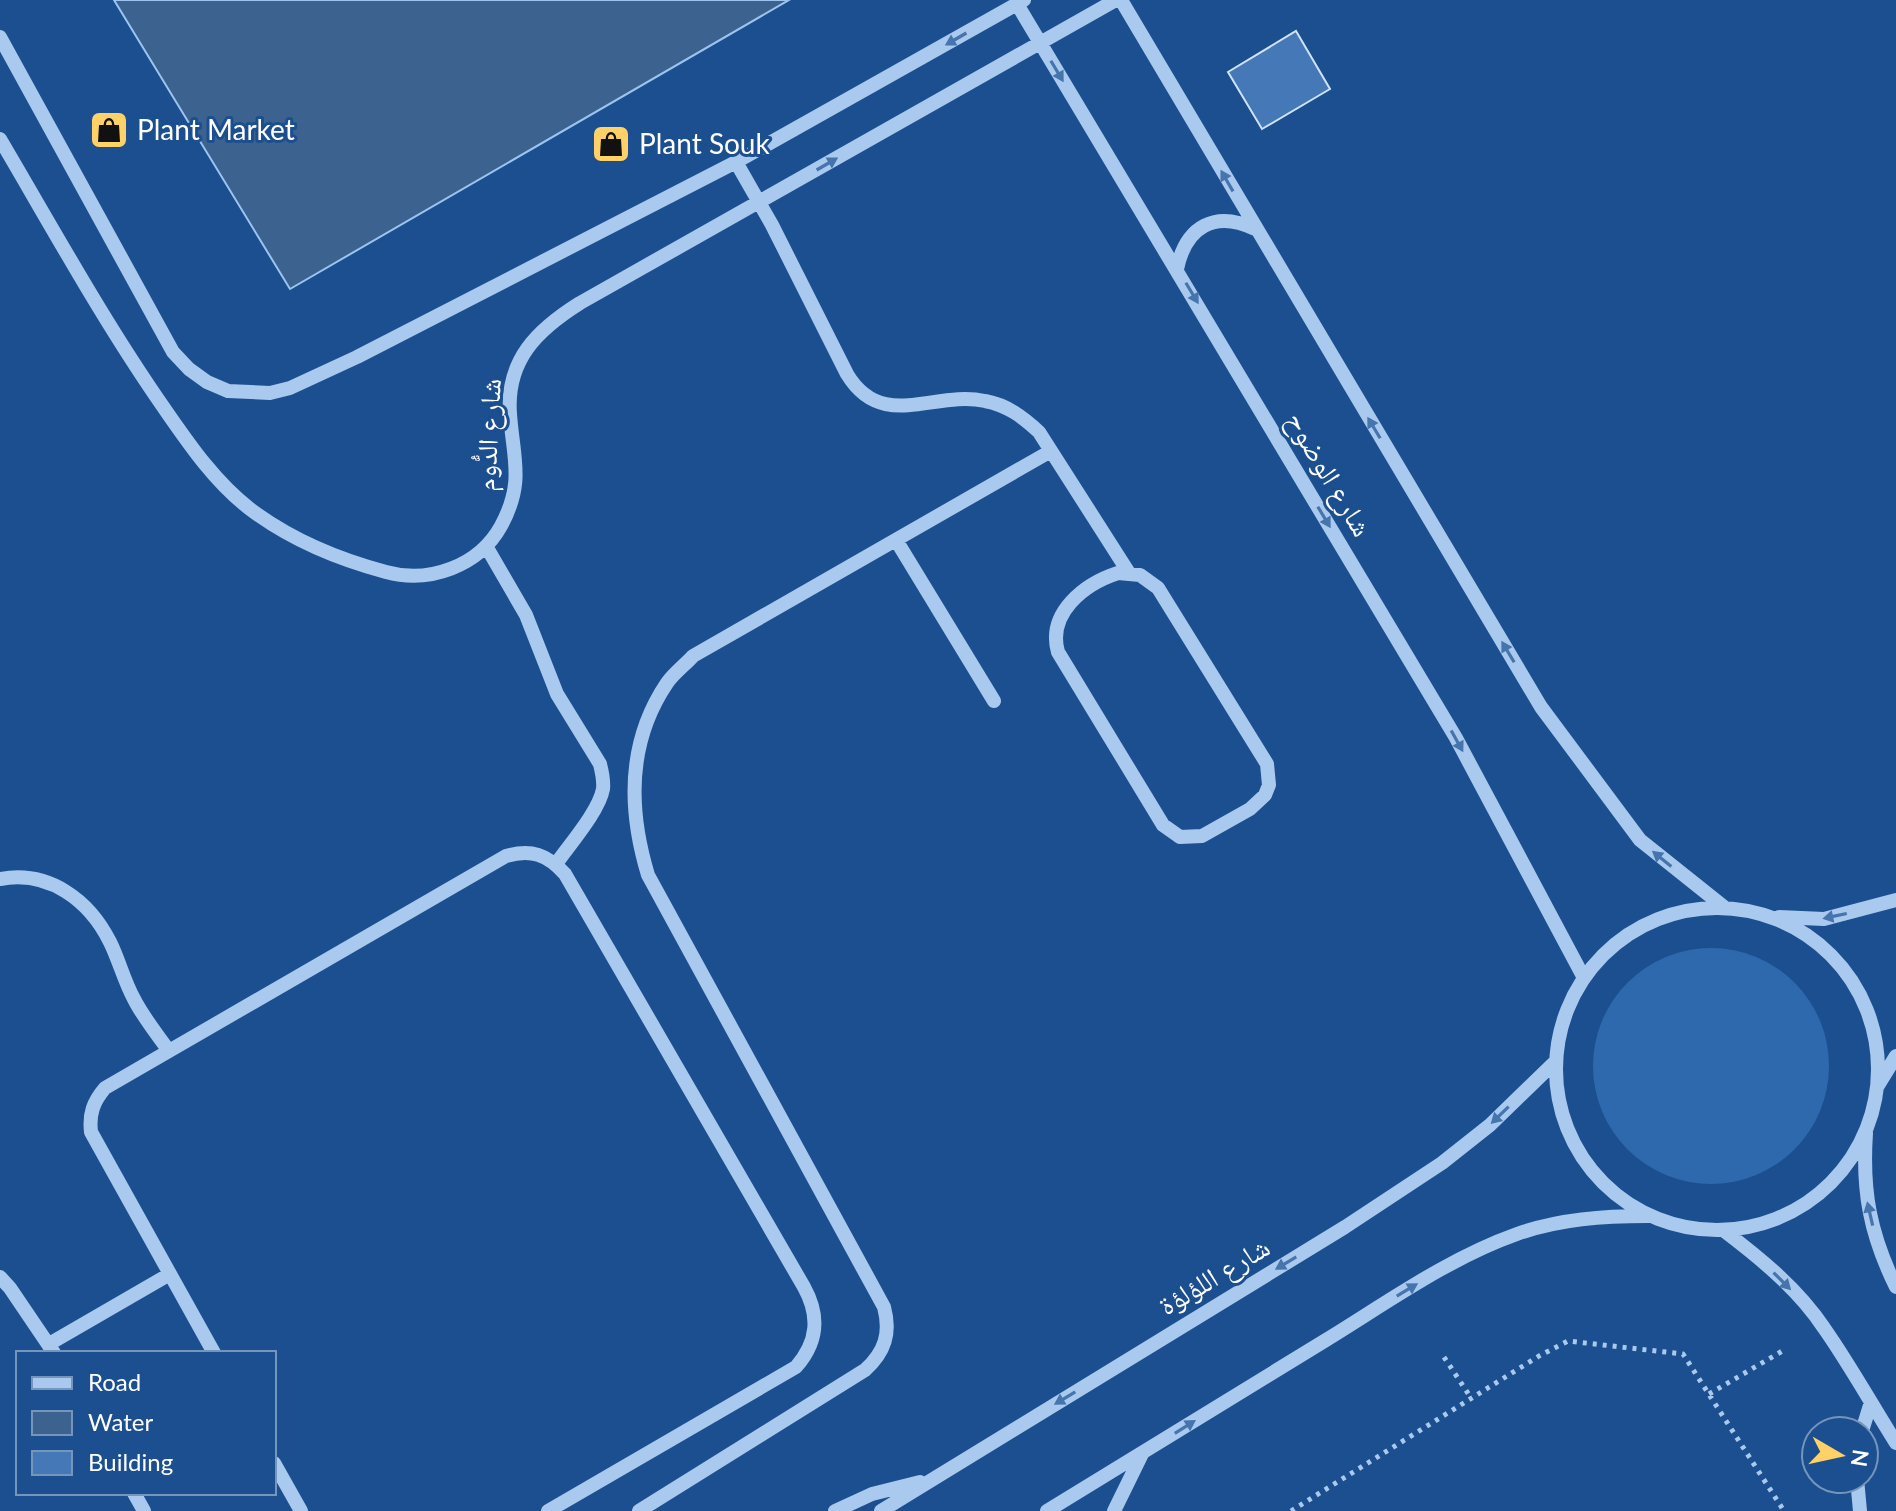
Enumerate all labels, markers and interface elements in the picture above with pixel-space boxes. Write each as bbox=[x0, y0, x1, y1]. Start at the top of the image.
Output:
one-way arrow bbox=[945, 32, 967, 46]
one-way arrow bbox=[1050, 60, 1064, 82]
shop icon: Plant Market bbox=[88, 109, 130, 151]
place label: Plant Market bbox=[137, 112, 295, 146]
shop icon: Plant Souk bbox=[590, 123, 632, 165]
place label: Plant Souk bbox=[639, 126, 770, 160]
one-way arrow bbox=[816, 157, 838, 171]
one-way arrow bbox=[1220, 170, 1234, 192]
one-way arrow bbox=[1185, 282, 1199, 304]
street label: شارع الدُّوم bbox=[467, 378, 510, 492]
street label: شارع الوضوح bbox=[1278, 405, 1380, 543]
one-way arrow bbox=[1368, 417, 1382, 439]
one-way arrow bbox=[1317, 506, 1331, 528]
one-way arrow bbox=[1501, 641, 1515, 663]
one-way arrow bbox=[1450, 729, 1464, 752]
one-way arrow bbox=[1652, 851, 1672, 868]
one-way arrow bbox=[1822, 910, 1847, 923]
one-way arrow bbox=[1491, 1105, 1510, 1124]
one-way arrow bbox=[1863, 1201, 1876, 1226]
street label: شارع اللؤلؤة bbox=[1152, 1229, 1276, 1323]
one-way arrow bbox=[1275, 1255, 1297, 1269]
one-way arrow bbox=[1772, 1271, 1791, 1289]
one-way arrow bbox=[1396, 1283, 1418, 1297]
legend bbox=[16, 1351, 276, 1495]
text: Road bbox=[88, 1367, 141, 1396]
one-way arrow bbox=[1054, 1391, 1076, 1405]
text: Water bbox=[88, 1407, 153, 1436]
north arrow bbox=[1800, 1415, 1880, 1495]
one-way arrow bbox=[1174, 1420, 1196, 1434]
text: Building bbox=[88, 1447, 173, 1476]
text: N bbox=[1846, 1448, 1875, 1469]

